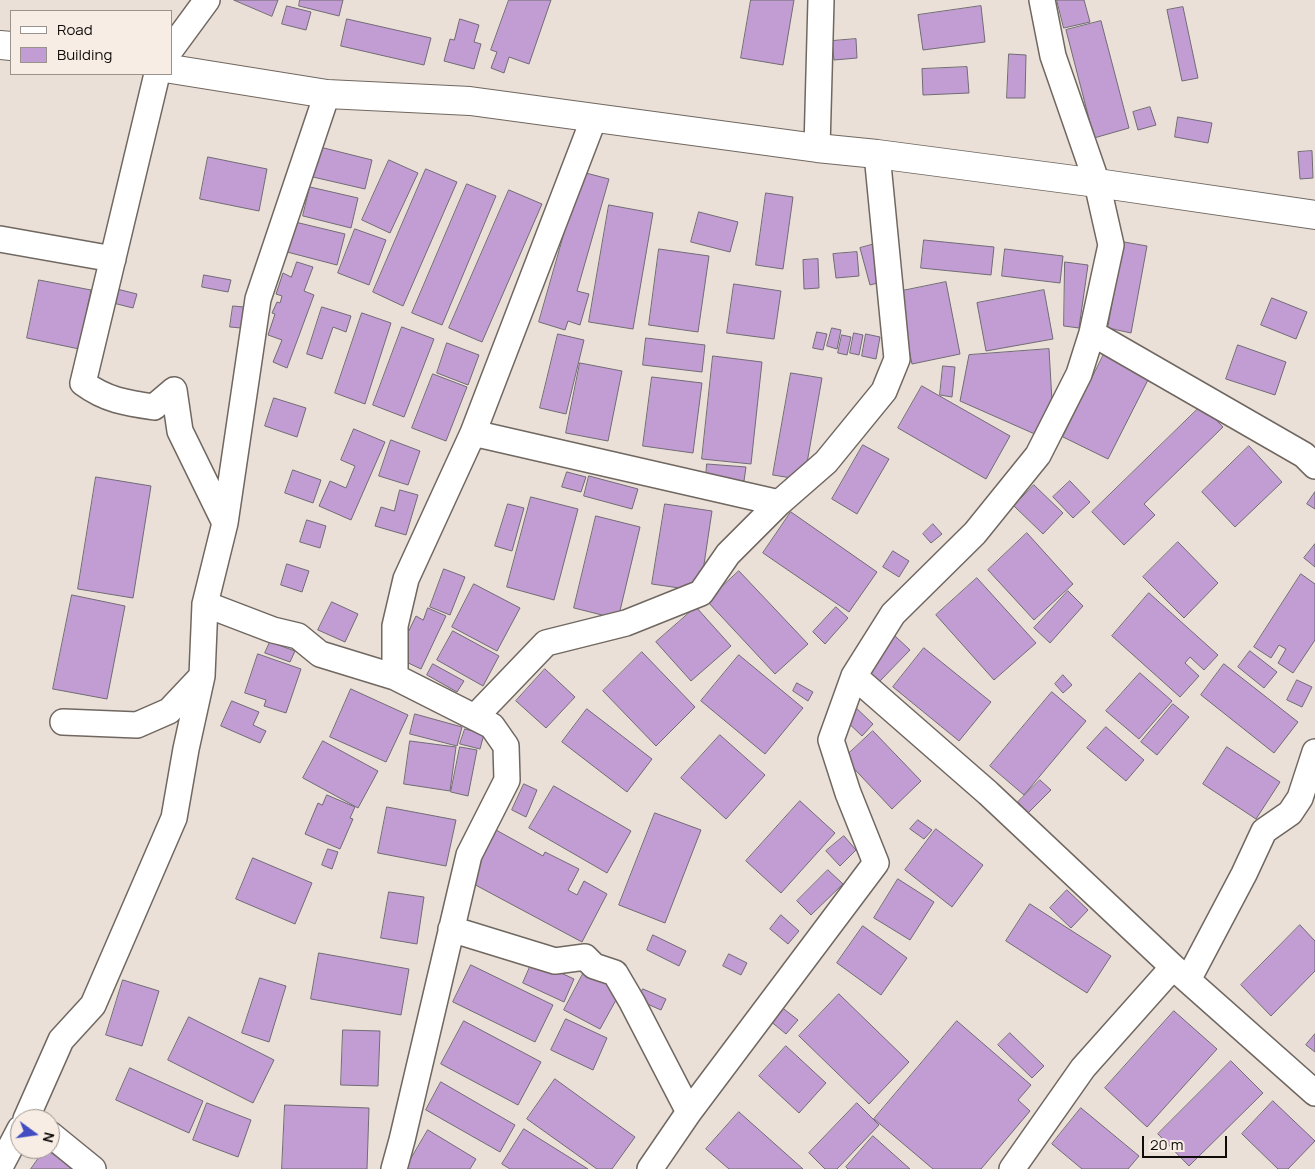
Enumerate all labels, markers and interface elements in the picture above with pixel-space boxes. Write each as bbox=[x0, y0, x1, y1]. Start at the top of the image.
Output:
legend bbox=[10, 10, 172, 75]
text: Road bbox=[57, 19, 93, 40]
text: Building bbox=[57, 44, 112, 65]
north arrow bbox=[10, 1109, 60, 1159]
scale bar bbox=[1145, 1126, 1230, 1158]
text: N bbox=[39, 1130, 60, 1145]
text: 20 m bbox=[1150, 1134, 1183, 1155]

